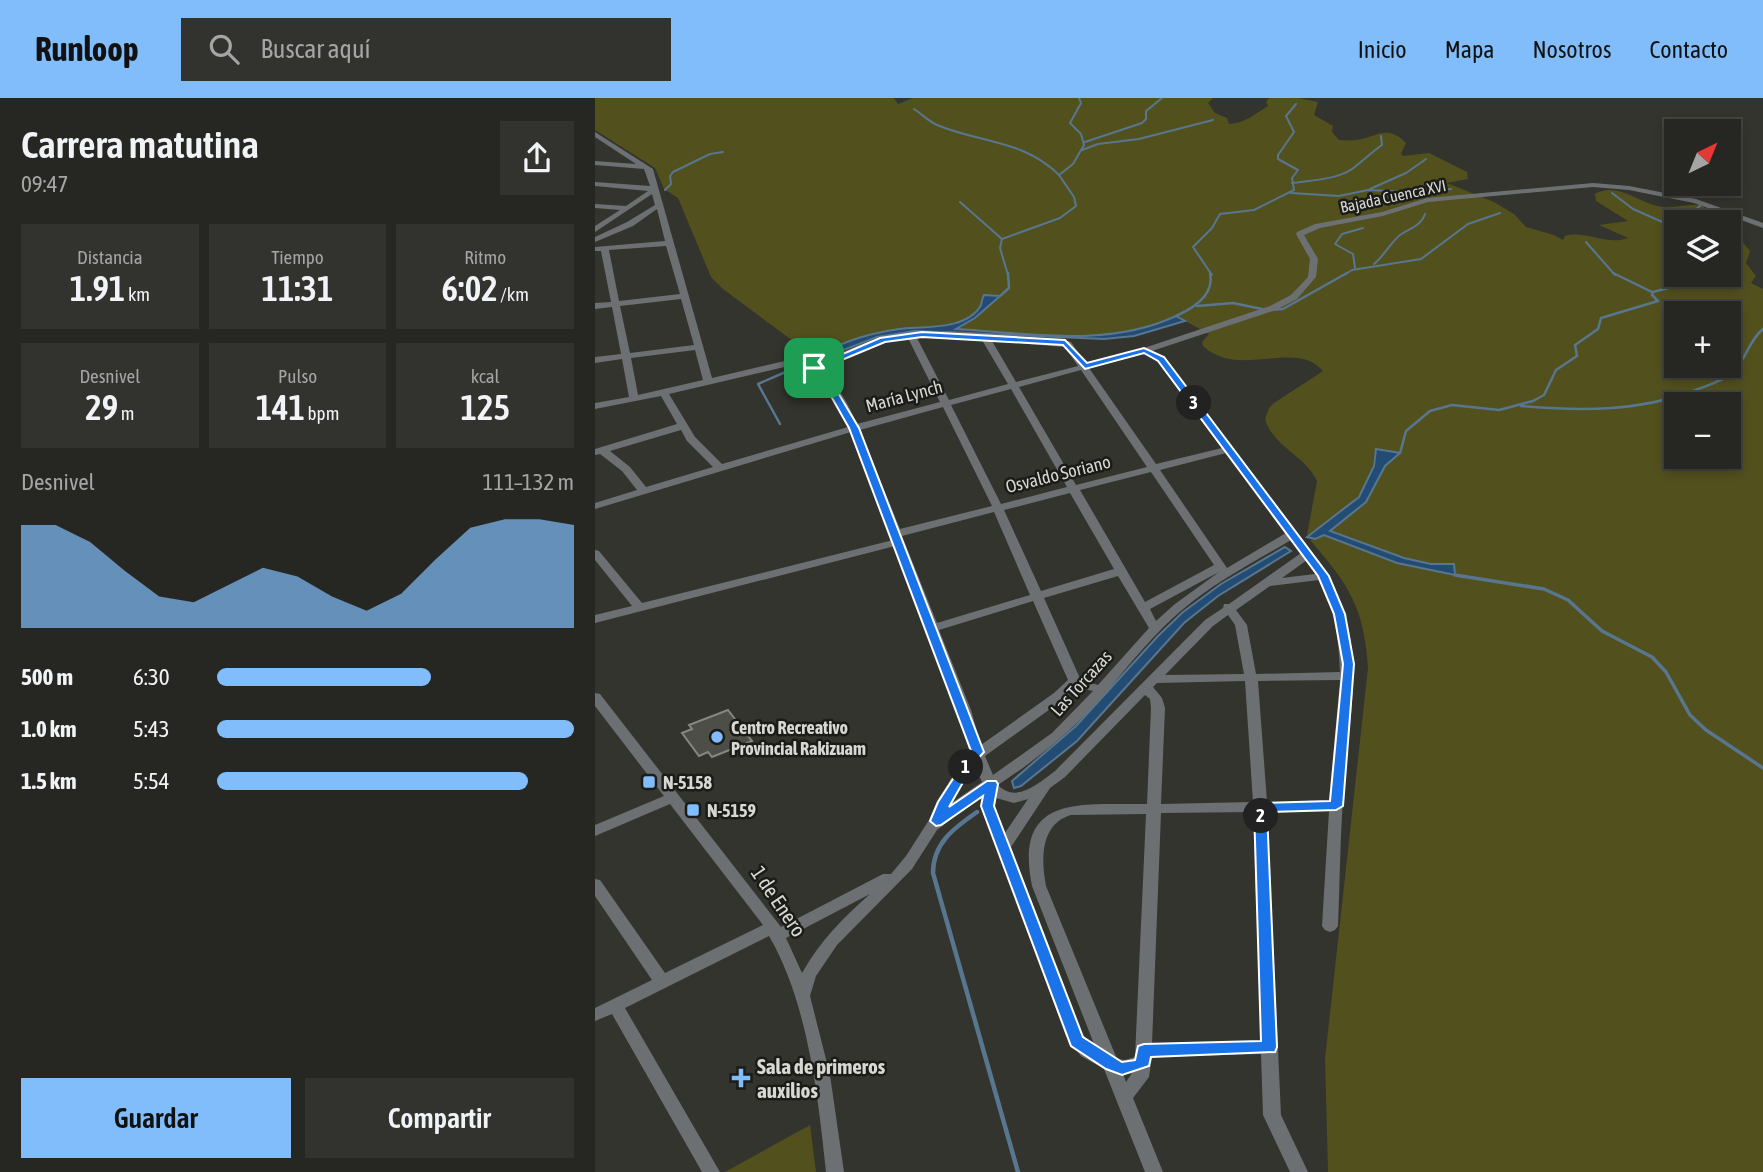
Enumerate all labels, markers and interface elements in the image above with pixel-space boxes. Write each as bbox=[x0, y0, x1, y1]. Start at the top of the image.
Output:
search box bbox=[181, 18, 671, 81]
text: Runloop bbox=[35, 30, 139, 68]
icon: search bbox=[205, 30, 243, 68]
text: Buscar aquí bbox=[261, 34, 371, 64]
text: Inicio bbox=[1358, 36, 1407, 63]
text: Mapa bbox=[1445, 36, 1494, 63]
text: Nosotros bbox=[1532, 36, 1611, 63]
text: Contacto bbox=[1649, 36, 1728, 63]
north arrow bbox=[1664, 119, 1741, 196]
map controls bbox=[1664, 119, 1741, 469]
button: share bbox=[500, 121, 574, 195]
text: Carrera matutina bbox=[21, 123, 259, 166]
text: 09:47 bbox=[21, 171, 68, 197]
street label: Bajada Cuenca XVI bbox=[1338, 176, 1448, 217]
button: layers bbox=[1664, 210, 1741, 287]
text: Distancia bbox=[77, 246, 143, 268]
text: Tiempo bbox=[271, 246, 324, 268]
text: Ritmo bbox=[464, 246, 506, 268]
text: 1.91 bbox=[70, 268, 125, 308]
text: 11:31 bbox=[261, 268, 334, 308]
text: 6:02 bbox=[441, 268, 498, 308]
text: km bbox=[125, 283, 150, 305]
text: /km bbox=[498, 283, 529, 305]
button: + bbox=[1664, 301, 1741, 378]
pin bbox=[784, 338, 844, 398]
icon: arrive bbox=[795, 349, 833, 387]
text: Desnivel bbox=[79, 365, 140, 387]
text: Pulso bbox=[278, 365, 317, 387]
text: kcal bbox=[471, 365, 500, 387]
street label: María Lynch bbox=[863, 376, 945, 416]
pin: 3 bbox=[1177, 386, 1211, 420]
text: 29 bbox=[85, 387, 118, 427]
text: 141 bbox=[256, 387, 305, 427]
text: 125 bbox=[460, 387, 510, 427]
text: 3 bbox=[1189, 391, 1198, 413]
button: − bbox=[1664, 392, 1741, 469]
text: m bbox=[118, 402, 134, 424]
text: bpm bbox=[305, 402, 339, 424]
street label: Osvaldo Soriano bbox=[1003, 451, 1113, 497]
text: Desnivel bbox=[21, 469, 95, 495]
text: 111–132 m bbox=[483, 469, 574, 495]
street label: Las Torcazas bbox=[1046, 646, 1116, 720]
text: 500 m bbox=[21, 664, 73, 690]
text: 6:30 bbox=[133, 664, 170, 690]
text: 1.0 km bbox=[21, 716, 77, 742]
text: 5:43 bbox=[133, 716, 170, 742]
place label: Centro Recreativo Provincial Rakizuam bbox=[731, 717, 866, 759]
marker: Centro Recreativo Provincial Rakizuam bbox=[709, 729, 725, 745]
pin: 1 bbox=[949, 750, 983, 784]
text: 1 bbox=[961, 755, 970, 777]
text: 1.5 km bbox=[21, 768, 77, 794]
text: 5:54 bbox=[133, 768, 170, 794]
place label: N-5158 bbox=[663, 772, 712, 793]
marker: N-5158 bbox=[641, 774, 657, 790]
pin: 2 bbox=[1243, 798, 1279, 834]
place label: N-5159 bbox=[707, 800, 756, 821]
marker: N-5159 bbox=[685, 802, 701, 818]
text: 2 bbox=[1256, 804, 1265, 826]
street label: 1 de Enero bbox=[747, 861, 811, 941]
place label: Sala de primeros auxilios bbox=[757, 1054, 886, 1102]
marker: Sala de primeros auxilios bbox=[731, 1068, 751, 1088]
button: Guardar bbox=[21, 1078, 291, 1158]
button: Compartir bbox=[305, 1078, 574, 1158]

